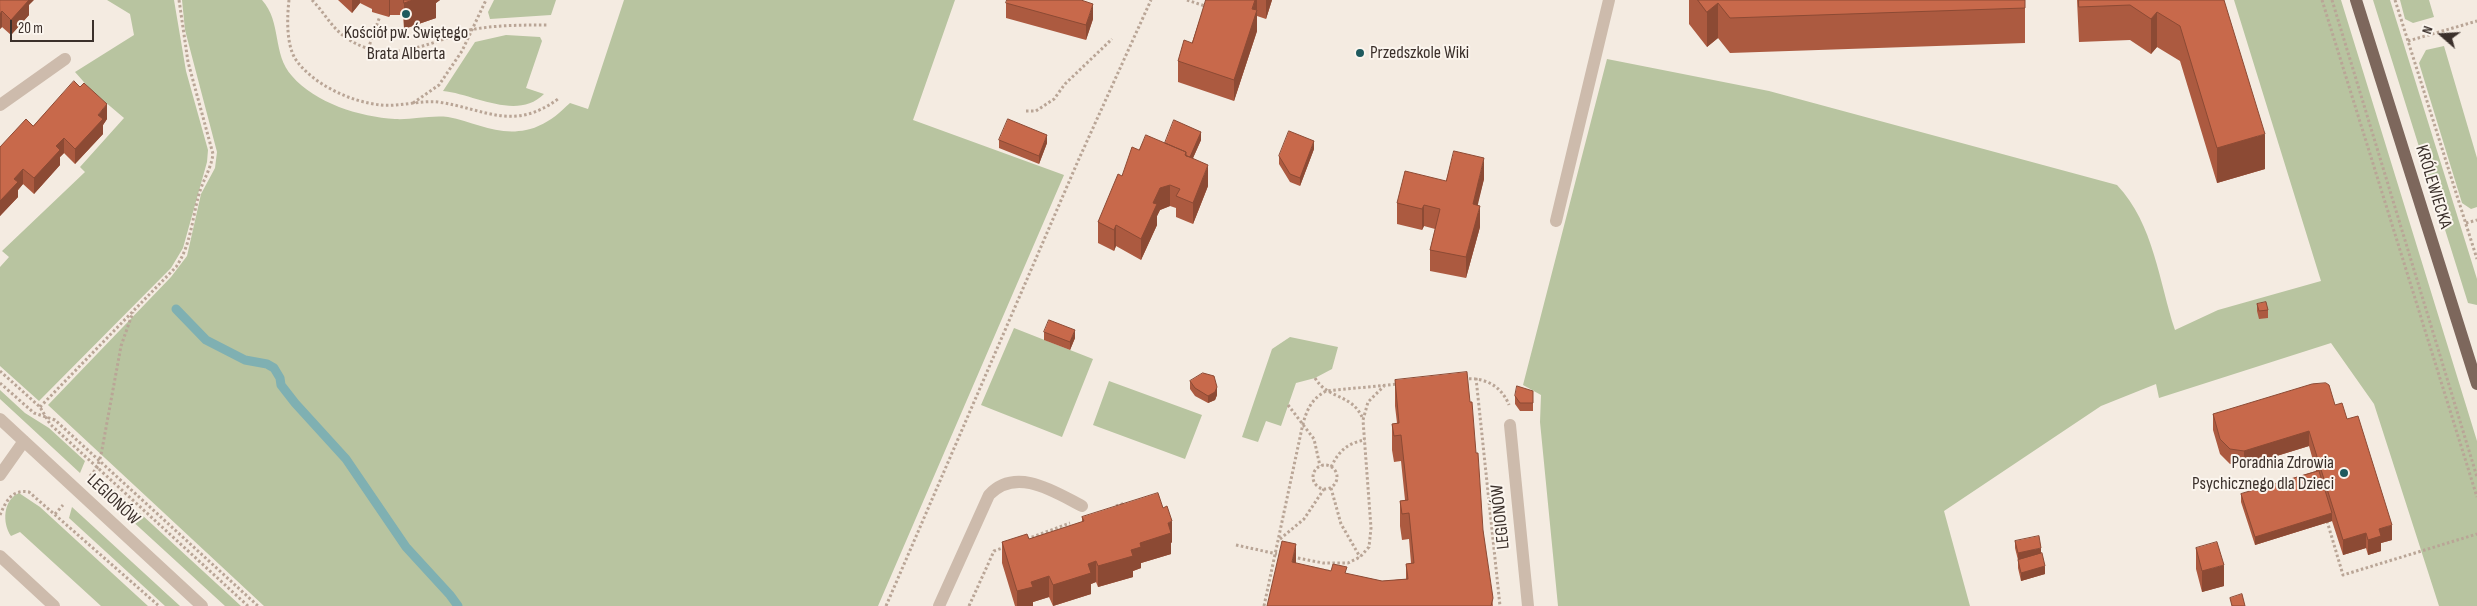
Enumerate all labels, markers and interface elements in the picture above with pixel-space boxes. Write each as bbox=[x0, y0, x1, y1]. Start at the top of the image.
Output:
marker: Kościół pw. Świętego Brata Alberta bbox=[400, 8, 412, 20]
scale bar bbox=[12, 10, 96, 42]
north arrow bbox=[2417, 10, 2467, 60]
text: 20 m bbox=[18, 19, 43, 38]
place label: Kościół pw. Świętego Brata Alberta bbox=[344, 22, 468, 64]
text: N bbox=[2418, 24, 2437, 36]
place label: Przedszkole Wiki bbox=[1370, 42, 1469, 64]
marker: Przedszkole Wiki bbox=[1354, 47, 1366, 59]
street label: KRÓLEWIECKA bbox=[2410, 143, 2456, 231]
place label: Poradnia Zdrowia Psychicznego dla Dzieci bbox=[2192, 452, 2334, 494]
marker: Poradnia Zdrowia Psychicznego dla Dzieci bbox=[2338, 467, 2350, 479]
street label: LEGIONÓW bbox=[82, 470, 144, 530]
street label: LEGIONÓW bbox=[1487, 484, 1515, 550]

